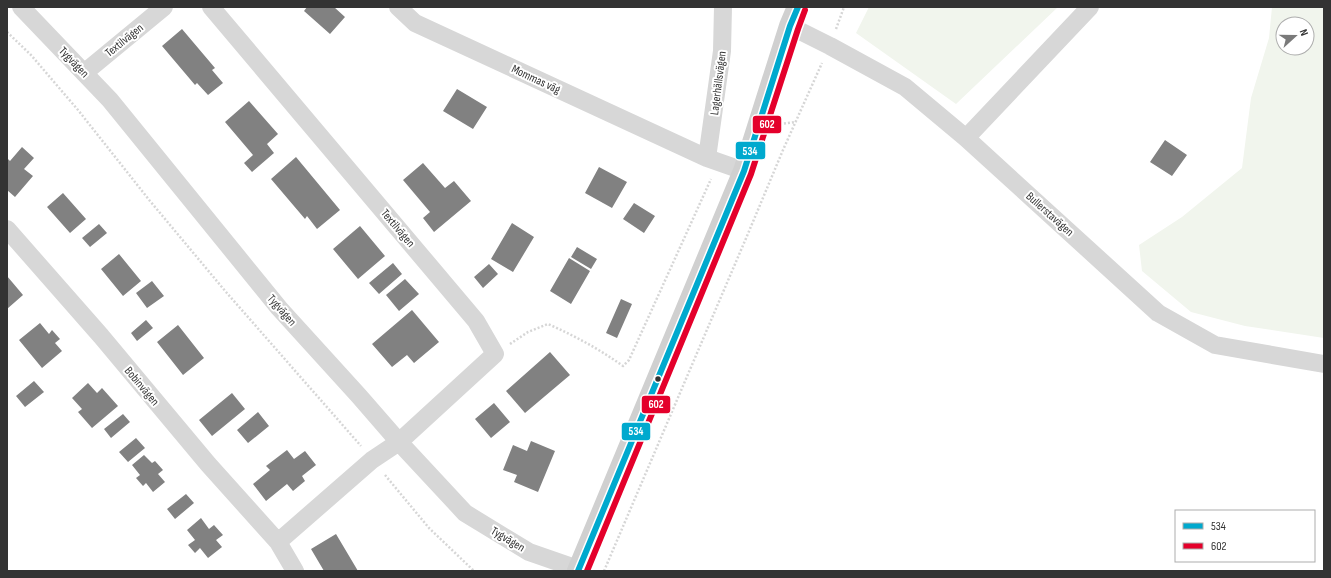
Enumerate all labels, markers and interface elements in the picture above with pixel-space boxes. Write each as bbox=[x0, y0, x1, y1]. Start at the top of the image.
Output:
north arrow bbox=[1275, 16, 1315, 56]
street label: Textilvägen bbox=[102, 20, 147, 60]
text: N bbox=[1297, 28, 1311, 38]
street label: Tygvägen bbox=[55, 44, 92, 81]
street label: Lagerhällsvägen bbox=[707, 50, 730, 116]
street label: Mommas väg bbox=[509, 62, 563, 97]
line badge: 602 bbox=[752, 115, 782, 134]
text: 602 bbox=[759, 118, 775, 131]
line badge: 534 bbox=[735, 141, 766, 160]
text: 534 bbox=[743, 145, 757, 158]
street label: Bullerstavägen bbox=[1023, 189, 1077, 240]
street label: Textilvägen bbox=[377, 206, 418, 250]
street label: Tygvägen bbox=[264, 291, 299, 329]
street label: Bobinvägen bbox=[121, 364, 162, 409]
unlabelled marker bbox=[653, 374, 663, 384]
line badge: 602 bbox=[641, 395, 671, 414]
text: 602 bbox=[648, 398, 664, 411]
line badge: 534 bbox=[621, 422, 651, 441]
text: 534 bbox=[629, 425, 643, 438]
legend bbox=[1175, 510, 1315, 562]
text: 534 bbox=[1211, 519, 1226, 534]
street label: Tygvägen bbox=[488, 523, 528, 555]
text: 602 bbox=[1211, 539, 1227, 554]

